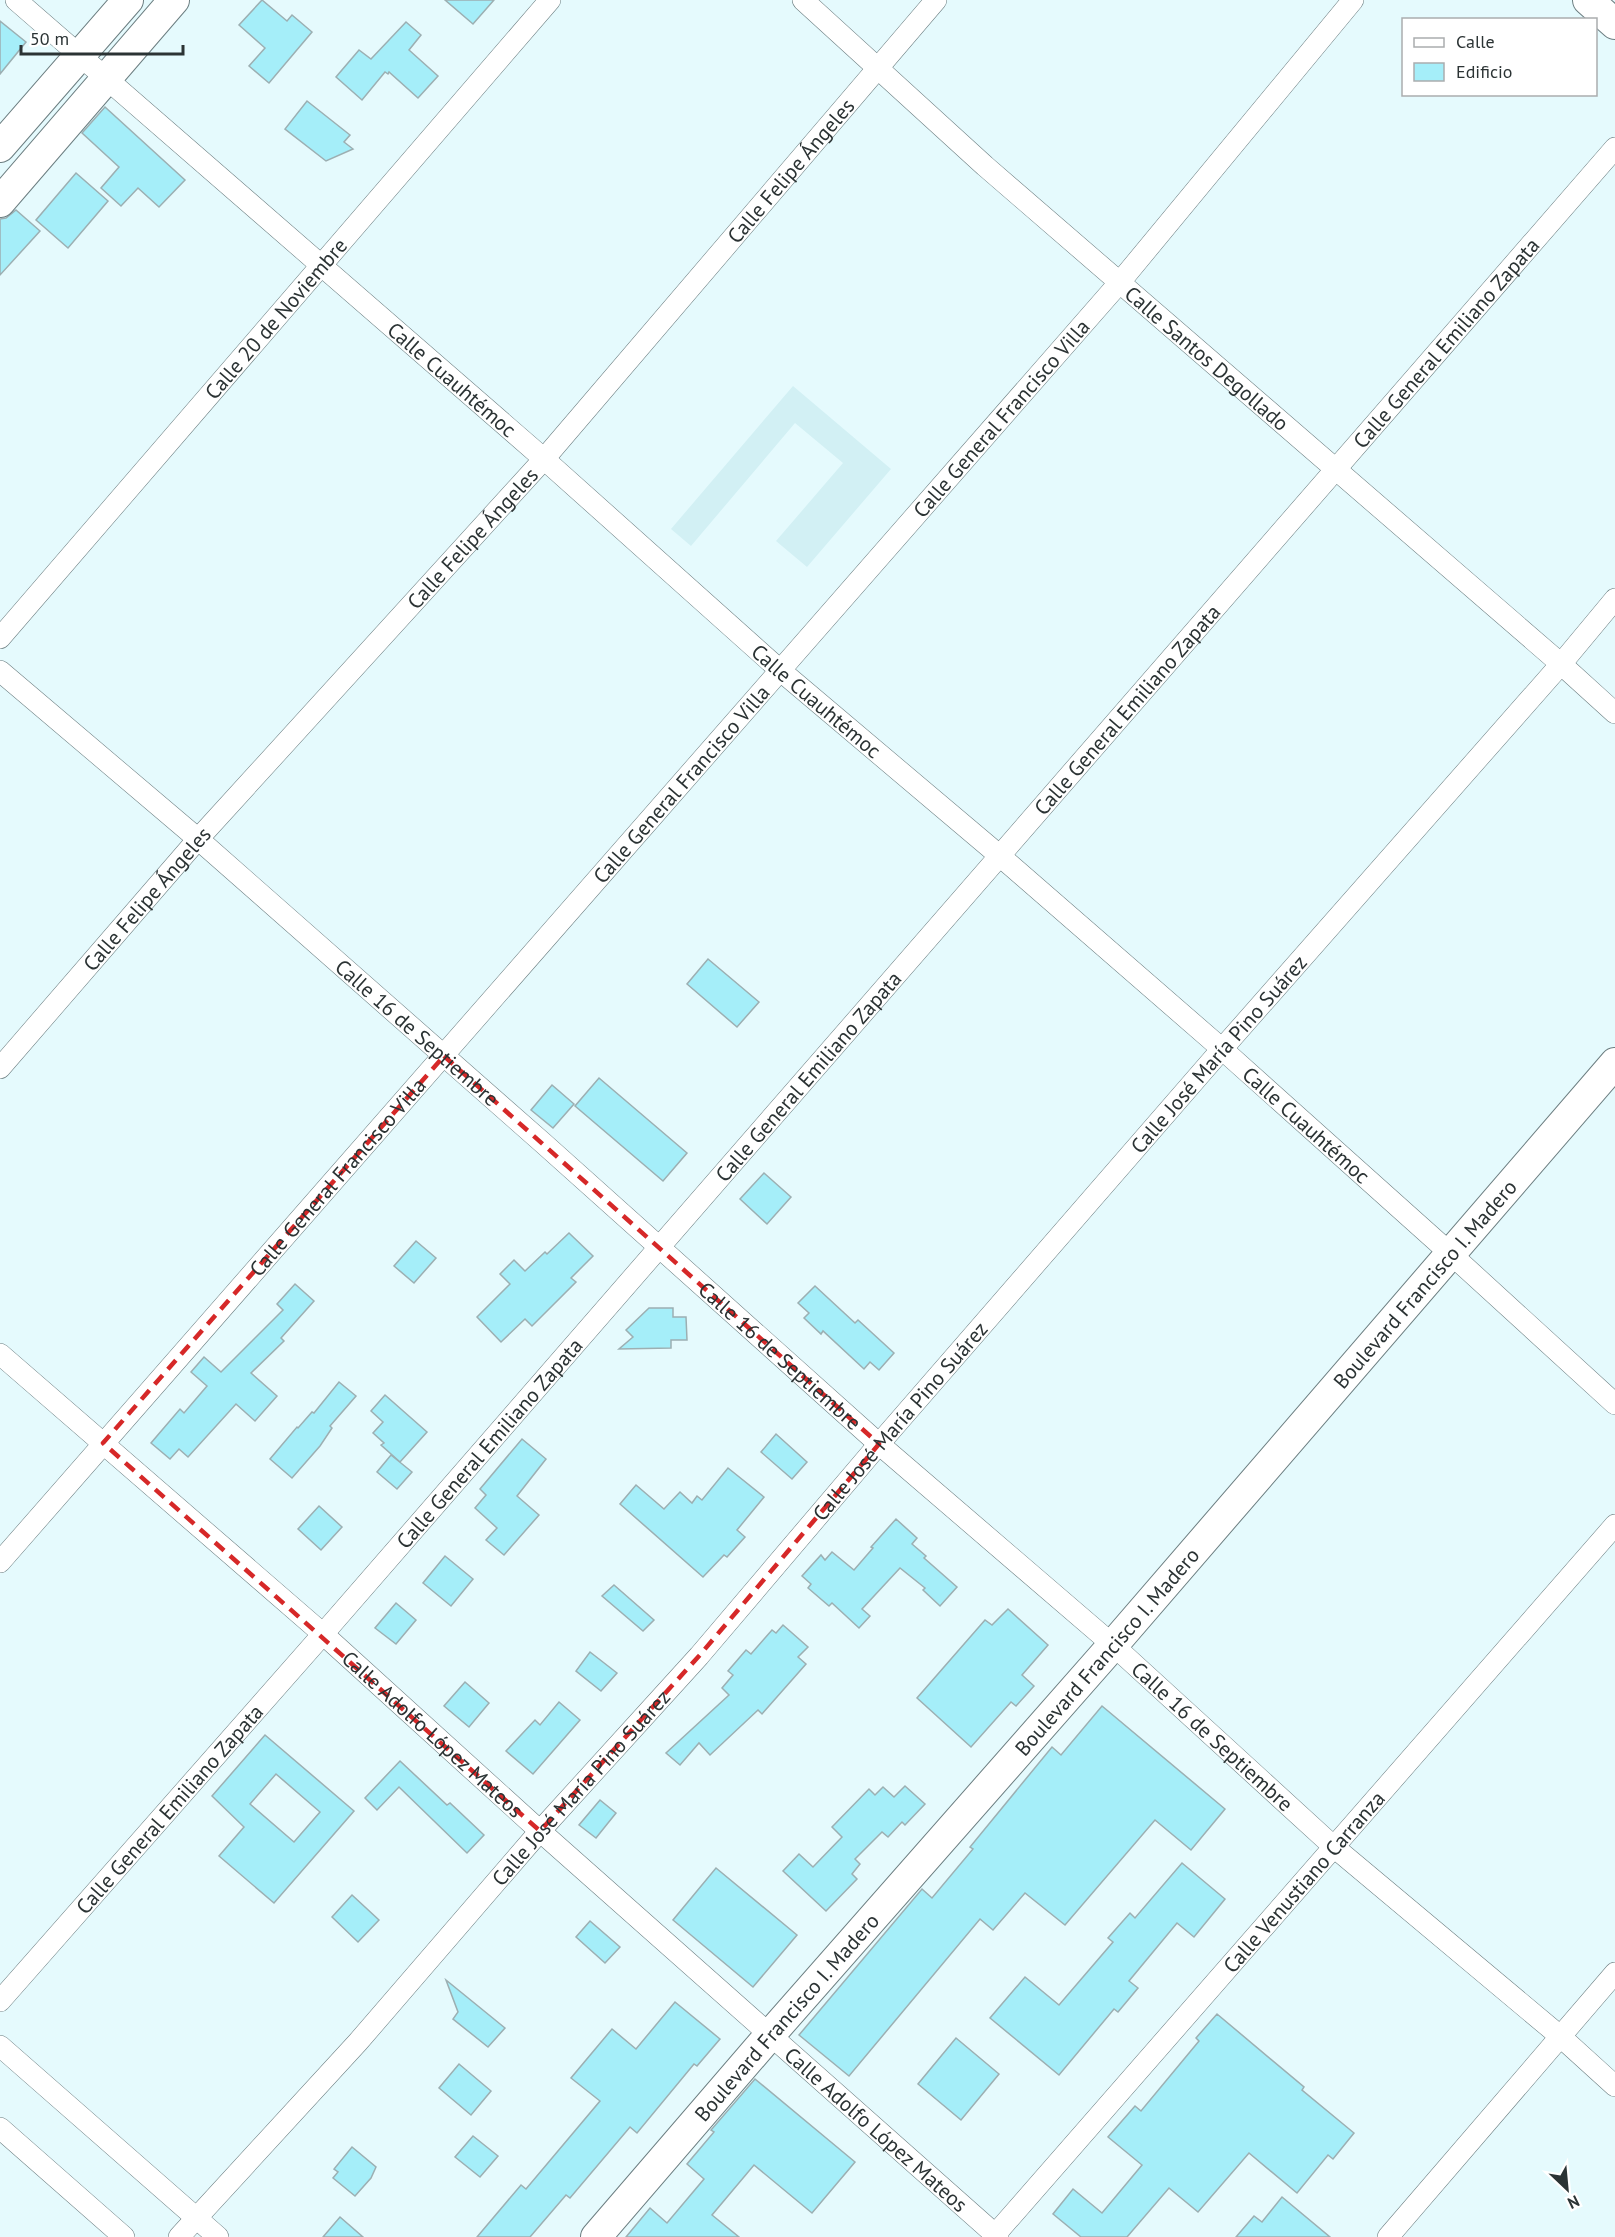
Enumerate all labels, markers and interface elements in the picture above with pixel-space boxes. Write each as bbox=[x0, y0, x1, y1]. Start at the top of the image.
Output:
scale bar bbox=[21, 18, 183, 56]
legend bbox=[1402, 18, 1597, 96]
text: 50 m bbox=[30, 27, 69, 50]
text: Calle bbox=[1456, 30, 1495, 53]
text: Edificio bbox=[1456, 60, 1512, 83]
street label: Calle Felipe Ángeles bbox=[721, 92, 860, 249]
street label: Calle 20 de Noviembre bbox=[199, 232, 353, 405]
street label: Calle General Emiliano Zapata bbox=[1347, 232, 1545, 454]
street label: Calle Santos Degollado bbox=[1120, 280, 1295, 436]
street label: Calle General Francisco Villa bbox=[907, 313, 1095, 523]
street label: Calle Cuauhtémoc bbox=[382, 316, 522, 443]
street label: Calle Felipe Ángeles bbox=[401, 461, 544, 614]
street label: Calle General Emiliano Zapata bbox=[1028, 599, 1226, 820]
street label: Calle Cuauhtémoc bbox=[746, 638, 887, 764]
street label: Calle General Francisco Villa bbox=[587, 679, 775, 889]
street label: Calle Felipe Ángeles bbox=[77, 821, 216, 976]
street label: Calle José María Pino Suárez bbox=[1124, 949, 1312, 1159]
street label: Calle 16 de Septiembre bbox=[330, 953, 505, 1112]
street label: Calle General Emiliano Zapata bbox=[709, 965, 907, 1187]
street label: Calle Cuauhtémoc bbox=[1237, 1061, 1376, 1189]
street label: Calle General Francisco Villa bbox=[243, 1072, 431, 1282]
street label: Boulevard Francisco I. Madero bbox=[1327, 1174, 1522, 1394]
street label: Calle 16 de Septiembre bbox=[693, 1276, 867, 1436]
street label: Calle José María Pino Suárez bbox=[806, 1316, 993, 1526]
street label: Calle General Emiliano Zapata bbox=[390, 1332, 588, 1554]
street label: Boulevard Francisco I. Madero bbox=[1009, 1542, 1205, 1761]
street label: Calle Adolfo López Mateos bbox=[337, 1645, 529, 1823]
street label: Calle 16 de Septiembre bbox=[1126, 1655, 1299, 1817]
street label: Calle José María Pino Suárez bbox=[486, 1684, 676, 1891]
street label: Calle General Emiliano Zapata bbox=[70, 1698, 269, 1919]
street label: Calle Venustiano Carranza bbox=[1217, 1785, 1390, 1978]
street label: Boulevard Francisco I. Madero bbox=[688, 1907, 885, 2127]
street label: Calle Adolfo López Mateos bbox=[779, 2041, 974, 2217]
north arrow bbox=[1537, 2159, 1597, 2219]
text: N bbox=[1564, 2191, 1583, 2214]

